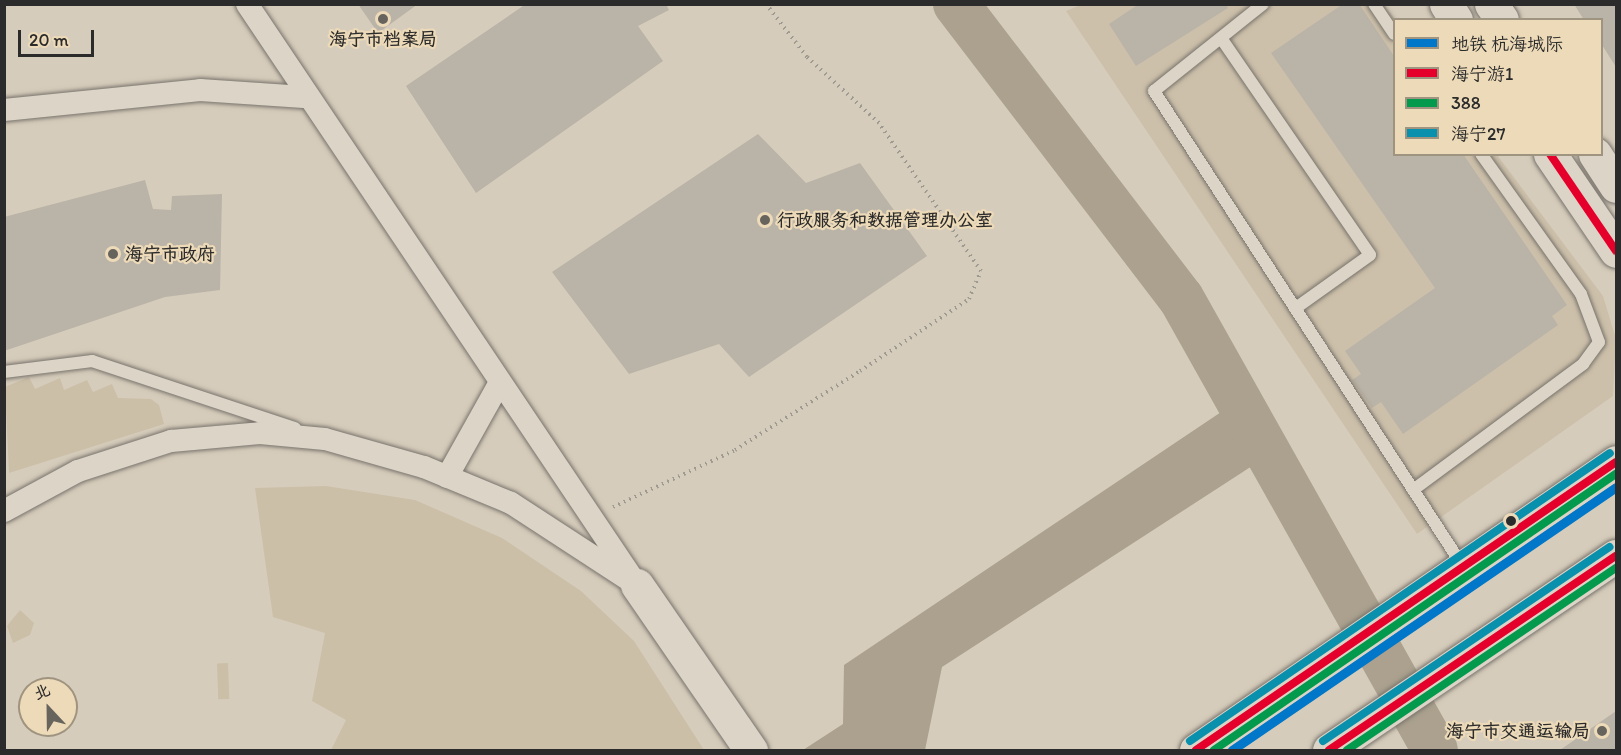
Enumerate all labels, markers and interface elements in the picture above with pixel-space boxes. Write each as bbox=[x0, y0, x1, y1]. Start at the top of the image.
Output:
marker: 海宁市档案局 bbox=[376, 12, 390, 26]
scale bar bbox=[21, 18, 98, 56]
legend bbox=[1393, 18, 1603, 156]
place label: 海宁市档案局 bbox=[329, 28, 437, 50]
text: 20 m bbox=[29, 29, 69, 51]
text: 地铁 杭海城际 bbox=[1451, 33, 1563, 55]
text: 海宁游1 bbox=[1451, 63, 1513, 85]
text: 388 bbox=[1451, 92, 1481, 114]
text: 海宁27 bbox=[1451, 123, 1505, 145]
place label: 行政服务和数据管理办公室 bbox=[777, 209, 993, 231]
marker: 行政服务和数据管理办公室 bbox=[758, 213, 772, 227]
place label: 海宁市政府 bbox=[125, 243, 215, 265]
marker: 海宁市政府 bbox=[106, 247, 120, 261]
unlabelled marker bbox=[1505, 515, 1517, 527]
north arrow bbox=[18, 677, 78, 737]
text: 北 bbox=[31, 680, 53, 704]
place label: 海宁市交通运输局 bbox=[1446, 720, 1590, 742]
marker: 海宁市交通运输局 bbox=[1595, 724, 1609, 738]

